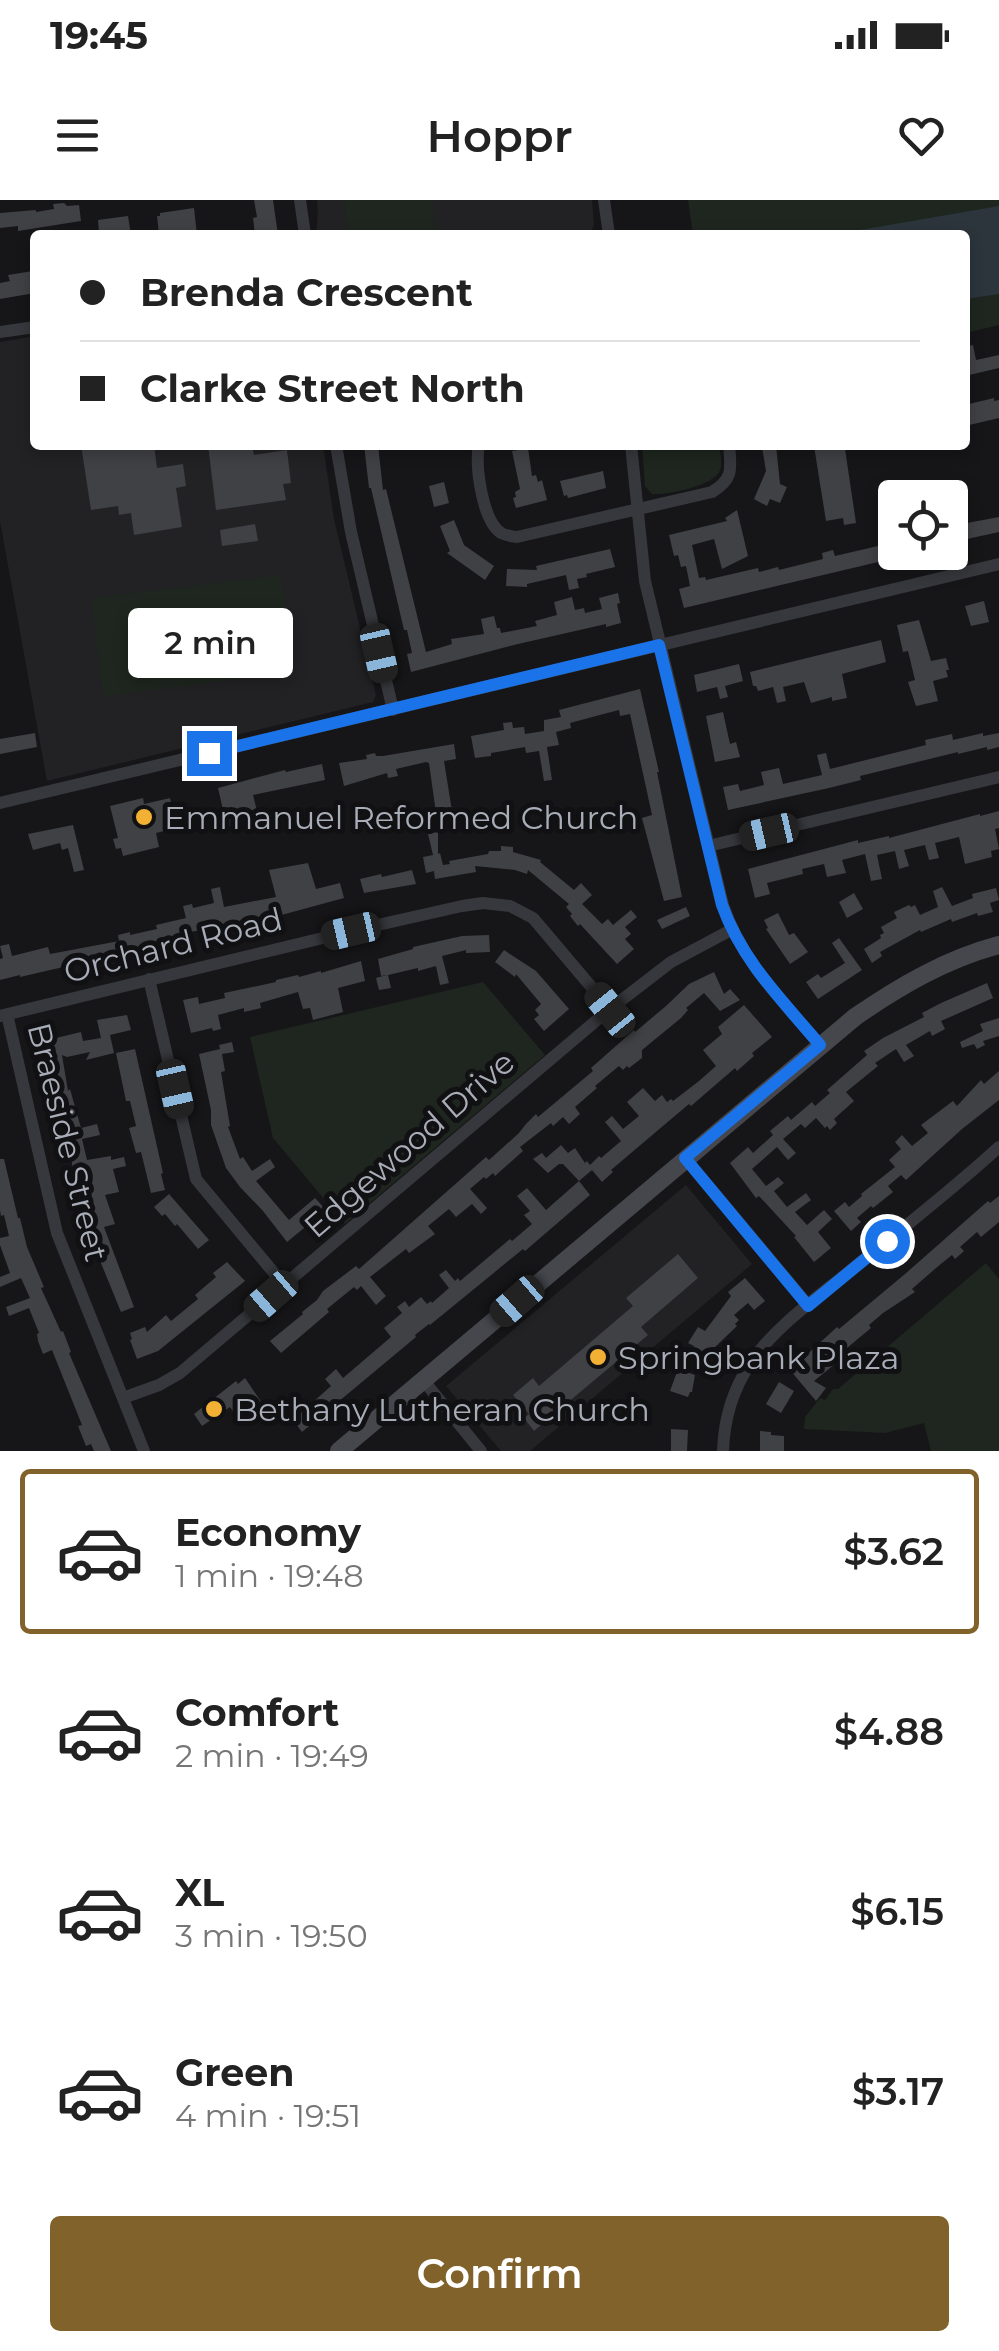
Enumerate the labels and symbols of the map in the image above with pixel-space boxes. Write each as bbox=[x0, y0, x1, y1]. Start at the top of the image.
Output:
callout: 2 min bbox=[126, 608, 292, 678]
car bbox=[358, 620, 400, 686]
route end bbox=[187, 731, 232, 776]
place label: Emmanuel Reformed Church bbox=[164, 798, 638, 837]
marker: Emmanuel Reformed Church bbox=[133, 806, 155, 828]
car bbox=[736, 811, 802, 853]
street label: Orchard Road bbox=[60, 899, 286, 991]
car bbox=[318, 910, 384, 952]
car bbox=[579, 977, 641, 1043]
street label: Braeside Street bbox=[20, 1019, 116, 1265]
street label: Edgewood Drive bbox=[296, 1042, 522, 1246]
car bbox=[154, 1056, 196, 1122]
route start bbox=[865, 1219, 910, 1264]
car bbox=[239, 1265, 303, 1327]
car bbox=[485, 1270, 549, 1332]
place label: Springbank Plaza bbox=[618, 1338, 899, 1377]
marker: Springbank Plaza bbox=[587, 1346, 609, 1368]
place label: Bethany Lutheran Church bbox=[234, 1390, 650, 1429]
marker: Bethany Lutheran Church bbox=[203, 1398, 225, 1420]

